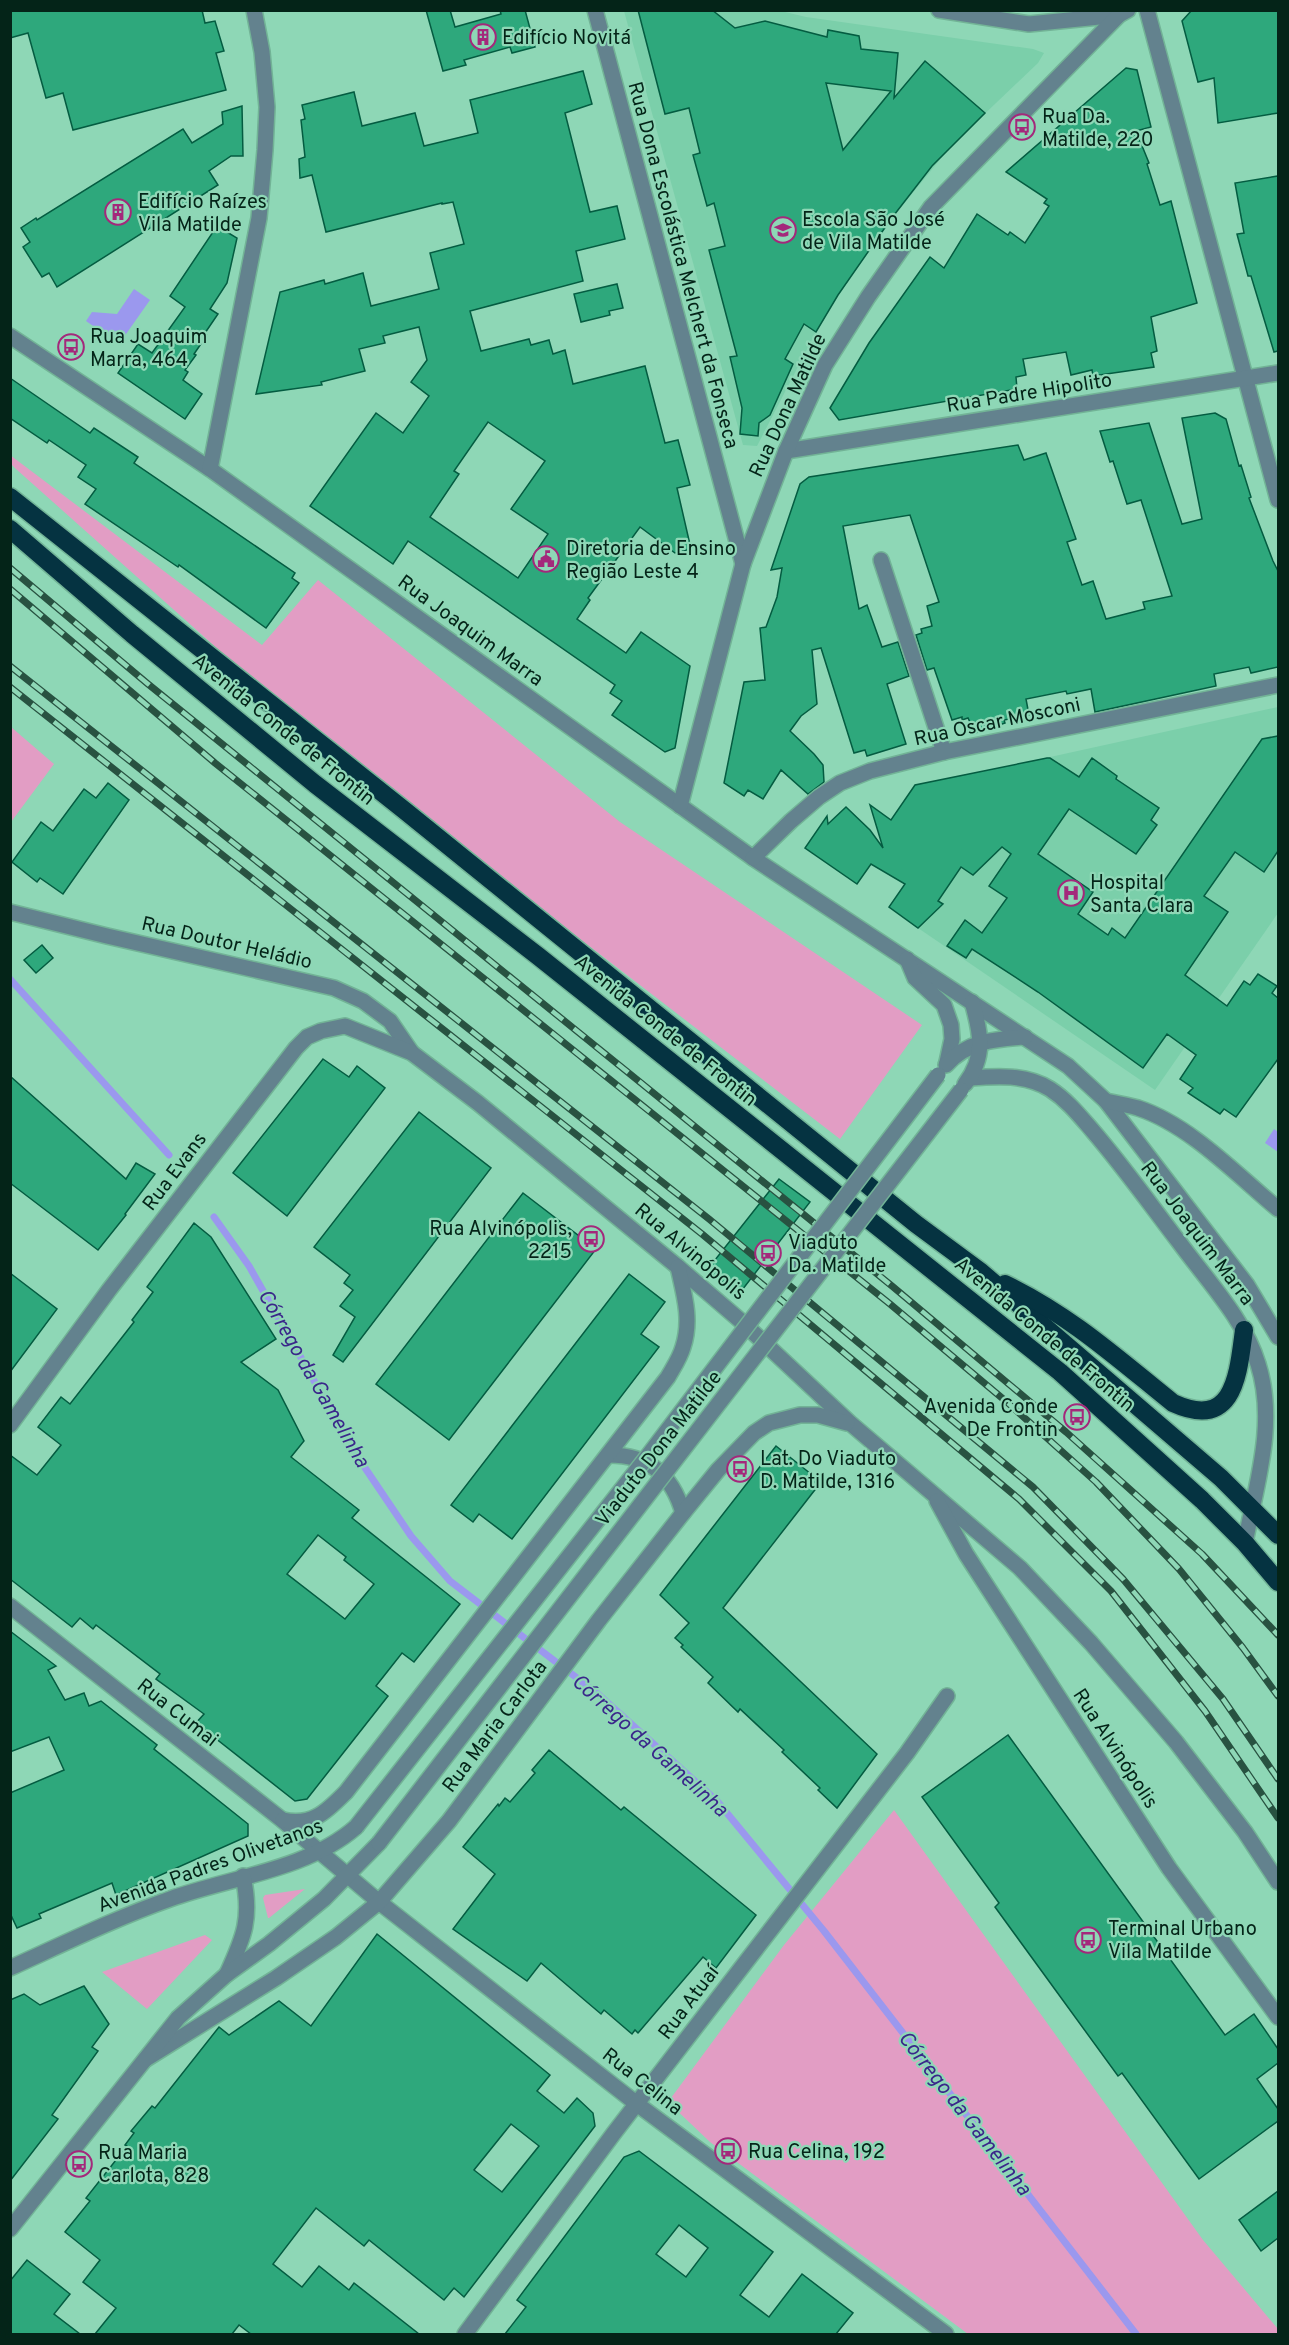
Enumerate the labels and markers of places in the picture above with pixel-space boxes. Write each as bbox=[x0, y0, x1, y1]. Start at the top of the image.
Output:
building icon: Edifício Novitá bbox=[468, 22, 498, 52]
place label: Edifício Novitá bbox=[502, 26, 631, 52]
place label: Rua Da. Matilde, 220 bbox=[1042, 105, 1154, 154]
bus stop icon: Rua Da. Matilde, 220 bbox=[1007, 112, 1037, 142]
place label: Edifício Raízes Vila Matilde bbox=[138, 190, 267, 239]
building icon: Edifício Raízes Vila Matilde bbox=[103, 197, 133, 227]
place label: Escola São José de Vila Matilde bbox=[802, 208, 945, 257]
school or university icon: Escola São José de Vila Matilde bbox=[768, 215, 798, 245]
place label: Rua Joaquim Marra, 464 bbox=[90, 325, 207, 374]
bus stop icon: Rua Joaquim Marra, 464 bbox=[56, 332, 86, 362]
place label: Diretoria de Ensino Região Leste 4 bbox=[566, 537, 736, 586]
public building icon: Diretoria de Ensino Região Leste 4 bbox=[531, 544, 561, 574]
place label: Hospital Santa Clara bbox=[1090, 871, 1193, 920]
hospital icon: Hospital Santa Clara bbox=[1056, 878, 1086, 908]
place label: Rua Alvinópolis, 2215 bbox=[429, 1217, 572, 1266]
bus stop icon: Rua Alvinópolis, 2215 bbox=[576, 1224, 606, 1254]
place label: Viaduto Da. Matilde bbox=[788, 1231, 886, 1280]
bus stop icon: Viaduto Da. Matilde bbox=[753, 1238, 783, 1268]
place label: Avenida Conde De Frontin bbox=[924, 1395, 1058, 1444]
bus stop icon: Avenida Conde De Frontin bbox=[1062, 1402, 1092, 1432]
place label: Lat. Do Viaduto D. Matilde, 1316 bbox=[760, 1447, 896, 1496]
bus stop icon: Lat. Do Viaduto D. Matilde, 1316 bbox=[725, 1454, 755, 1484]
place label: Terminal Urbano Vila Matilde bbox=[1108, 1917, 1257, 1966]
bus stop icon: Terminal Urbano Vila Matilde bbox=[1073, 1925, 1103, 1955]
bus stop icon: Rua Celina, 192 bbox=[713, 2136, 743, 2166]
place label: Rua Celina, 192 bbox=[748, 2140, 885, 2166]
place label: Rua Maria Carlota, 828 bbox=[98, 2141, 209, 2190]
bus stop icon: Rua Maria Carlota, 828 bbox=[64, 2149, 94, 2179]

